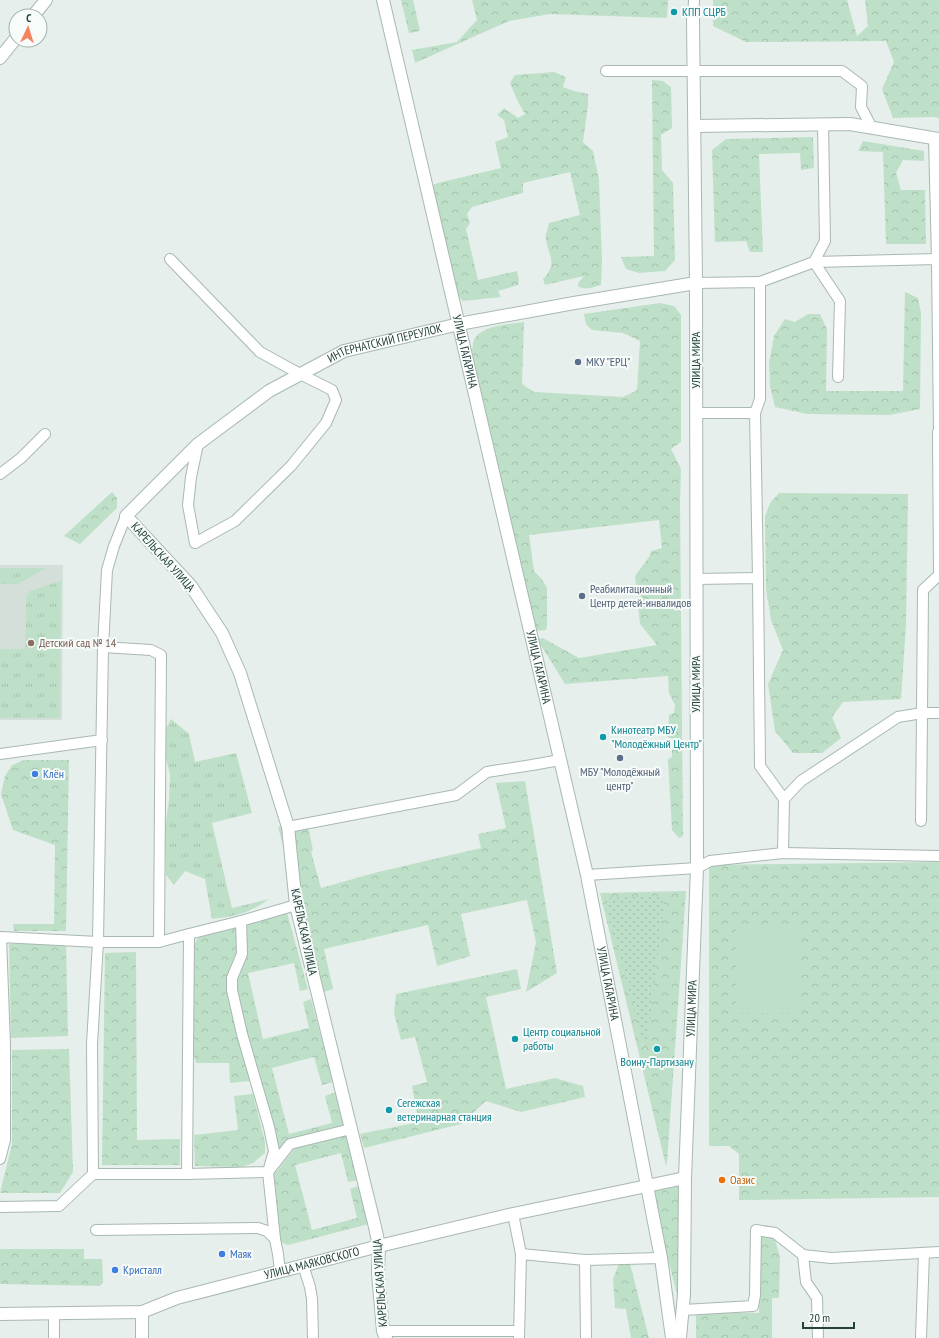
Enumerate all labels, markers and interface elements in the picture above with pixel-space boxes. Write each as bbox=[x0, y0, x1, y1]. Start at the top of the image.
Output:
place label: КПП СЦРБ bbox=[682, 4, 726, 19]
marker: КПП СЦРБ bbox=[669, 7, 679, 17]
north arrow bbox=[8, 8, 48, 48]
text: С bbox=[26, 11, 32, 25]
street label: УЛИЦА ГАГАРИНА bbox=[450, 313, 481, 390]
street label: ИНТЕРНАТСКИЙ ПЕРЕУЛОК bbox=[325, 320, 443, 366]
street label: УЛИЦА МИРА bbox=[688, 331, 703, 388]
place label: МКУ "ЕРЦ" bbox=[586, 354, 630, 369]
marker: МКУ "ЕРЦ" bbox=[573, 357, 583, 367]
street label: КАРЕЛЬСКАЯ УЛИЦА bbox=[128, 519, 199, 595]
place label: Реабилитационный Центр детей-инвалидов bbox=[590, 581, 692, 610]
marker: Реабилитационный Центр детей-инвалидов bbox=[577, 591, 587, 601]
street label: УЛИЦА ГАГАРИНА bbox=[523, 629, 555, 706]
place label: Детский сад № 14 bbox=[39, 635, 117, 650]
marker: Детский сад № 14 bbox=[26, 638, 36, 648]
street label: УЛИЦА МИРА bbox=[688, 655, 703, 712]
place label: Кинотеатр МБУ "Молодёжный Центр" bbox=[611, 722, 702, 751]
marker: Кинотеатр МБУ "Молодёжный Центр" bbox=[598, 732, 608, 742]
marker: МБУ "Молодёжный центр" bbox=[615, 753, 625, 763]
place label: МБУ "Молодёжный центр" bbox=[580, 764, 660, 793]
place label: Клён bbox=[43, 766, 64, 781]
marker: Клён bbox=[30, 769, 40, 779]
street label: КАРЕЛЬСКАЯ УЛИЦА bbox=[288, 887, 321, 977]
street label: УЛИЦА ГАГАРИНА bbox=[594, 945, 623, 1022]
street label: УЛИЦА МИРА bbox=[682, 979, 700, 1037]
place label: Центр социальной работы bbox=[523, 1024, 601, 1053]
marker: Центр социальной работы bbox=[510, 1034, 520, 1044]
marker: Воину-Партизану bbox=[652, 1044, 662, 1054]
place label: Воину-Партизану bbox=[620, 1054, 694, 1069]
place label: Сегежская ветеринарная станция bbox=[397, 1095, 492, 1124]
marker: Сегежская ветеринарная станция bbox=[384, 1105, 394, 1115]
place label: Оазис bbox=[730, 1172, 756, 1187]
marker: Оазис bbox=[717, 1175, 727, 1185]
street label: КАРЕЛЬСКАЯ УЛИЦА bbox=[369, 1238, 390, 1328]
street label: УЛИЦА МАЯКОВСКОГО bbox=[263, 1243, 361, 1282]
place label: Маяк bbox=[230, 1246, 252, 1261]
marker: Маяк bbox=[217, 1249, 227, 1259]
place label: Кристалл bbox=[123, 1262, 162, 1277]
marker: Кристалл bbox=[110, 1265, 120, 1275]
scale bar bbox=[803, 1304, 854, 1330]
text: 20 m bbox=[809, 1310, 830, 1325]

